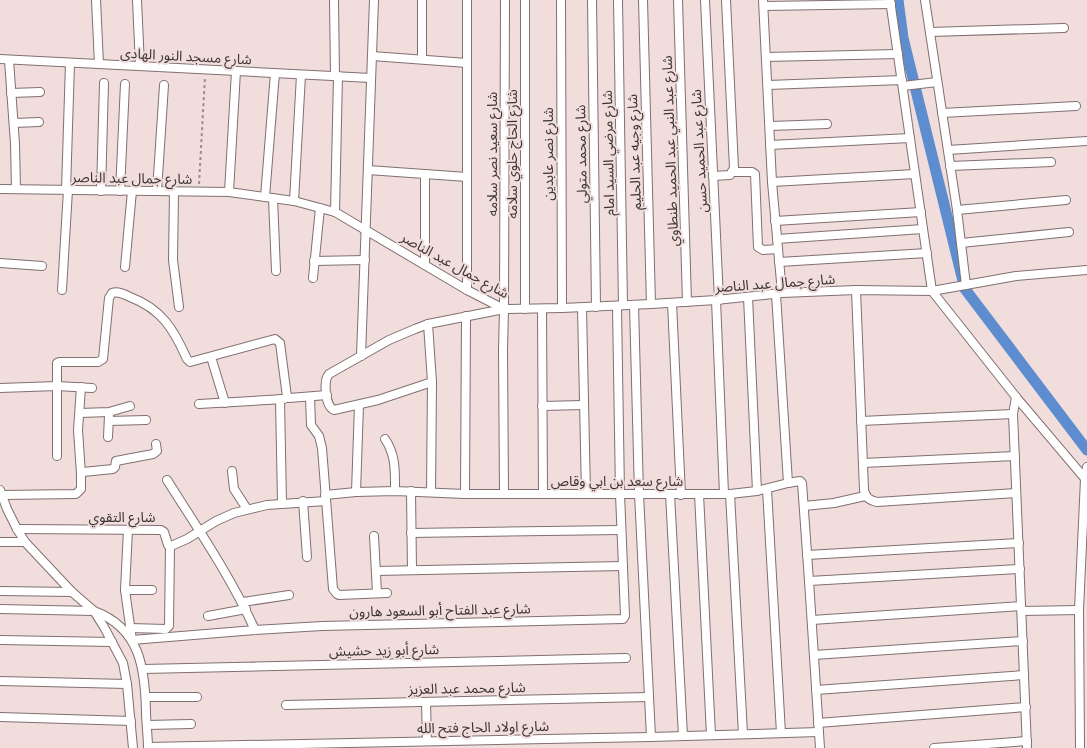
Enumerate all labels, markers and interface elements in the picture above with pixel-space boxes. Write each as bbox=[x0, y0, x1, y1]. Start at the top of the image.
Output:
street label: شارع مسجد النور الهادى bbox=[120, 44, 252, 70]
street label: شارع عبد النبي عبد الحميد طنطاوي bbox=[658, 55, 685, 247]
street label: شارع الحاج حلوي سلامه bbox=[503, 89, 523, 219]
street label: شارع عبد الحميد حسن bbox=[687, 89, 713, 213]
street label: شارع مرضي السيد امام bbox=[598, 90, 620, 216]
street label: شارع سعيد نصر سلامه bbox=[483, 92, 503, 216]
street label: شارع وجيه عبد الحليم bbox=[623, 94, 647, 210]
street label: شارع محمد متولي bbox=[571, 104, 593, 204]
street label: شارع نصر عابدين bbox=[539, 107, 559, 201]
street label: شارع جمال عبد الناصر bbox=[70, 168, 193, 190]
street label: شارع جمال عبد الناصر bbox=[396, 227, 512, 304]
street label: شارع جمال عبد الناصر bbox=[713, 270, 836, 298]
street label: شارع سعد بن ابي وقاص bbox=[551, 472, 683, 492]
street label: شارع التقوي bbox=[89, 508, 156, 528]
street label: شارع عبد الفتاح أبو السعود هارون bbox=[349, 599, 531, 623]
street label: شارع أبو زيد حشيش bbox=[329, 640, 439, 662]
street label: شارع محمد عبد العزيز bbox=[407, 678, 526, 700]
street label: شارع اولاد الحاج فتح الله bbox=[417, 717, 549, 739]

